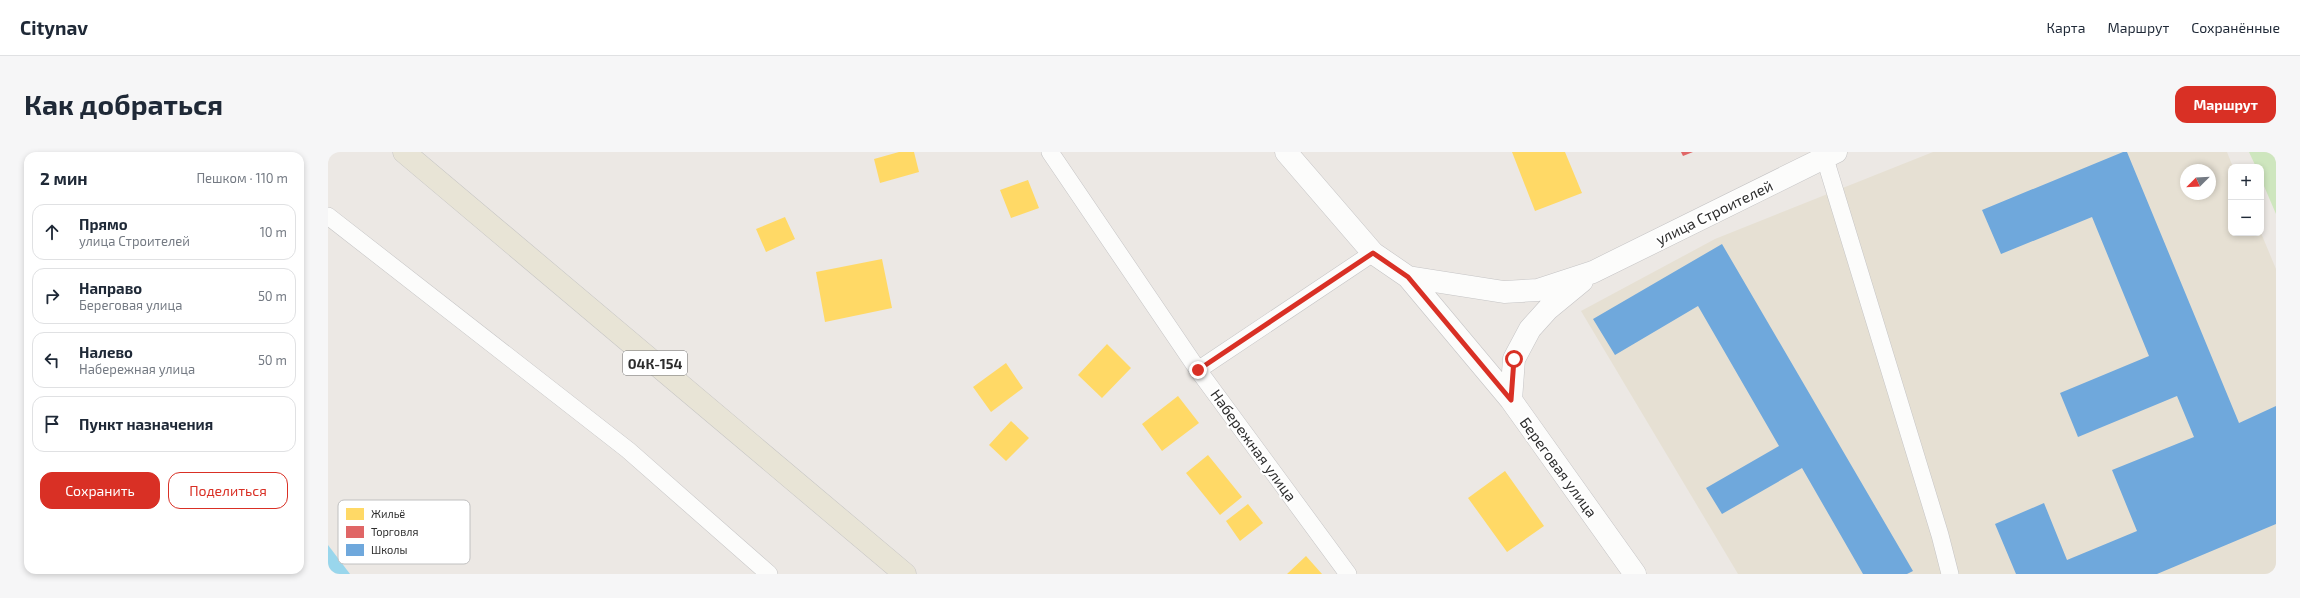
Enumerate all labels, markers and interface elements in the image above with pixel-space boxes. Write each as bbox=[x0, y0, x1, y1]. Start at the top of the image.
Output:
text: Citynav bbox=[20, 16, 88, 39]
text: Карта bbox=[2047, 19, 2085, 36]
text: Маршрут bbox=[2107, 19, 2169, 36]
text: Сохранённые bbox=[2191, 19, 2280, 36]
button: Маршрут bbox=[2175, 86, 2276, 123]
text: Как добраться bbox=[24, 87, 223, 121]
north arrow bbox=[2180, 164, 2216, 200]
map controls bbox=[2228, 164, 2264, 236]
button: + bbox=[2228, 164, 2264, 200]
text: 2 мин bbox=[40, 168, 88, 188]
text: Пешком · 110 m bbox=[196, 170, 288, 186]
street label: улица Строителей bbox=[1653, 176, 1776, 249]
button: − bbox=[2228, 200, 2264, 236]
text: Прямо bbox=[79, 215, 128, 233]
icon: ahead bbox=[41, 221, 63, 243]
text: 10 m bbox=[260, 224, 287, 240]
text: улица Строителей bbox=[79, 233, 190, 249]
text: Направо bbox=[79, 279, 142, 297]
icon: right bbox=[41, 285, 63, 307]
text: 50 m bbox=[258, 288, 287, 304]
text: Береговая улица bbox=[79, 297, 182, 313]
text: Налево bbox=[79, 343, 133, 361]
icon: left bbox=[41, 349, 63, 371]
route start bbox=[1505, 350, 1523, 368]
road number: 04К-154 bbox=[623, 351, 687, 375]
text: 50 m bbox=[258, 352, 287, 368]
text: Набережная улица bbox=[79, 361, 195, 377]
route end bbox=[1189, 361, 1207, 379]
street label: Набережная улица bbox=[1207, 386, 1301, 505]
icon: arrive bbox=[41, 413, 63, 435]
street label: Береговая улица bbox=[1516, 413, 1601, 521]
text: Пункт назначения bbox=[79, 415, 213, 433]
button: Сохранить bbox=[40, 472, 160, 509]
button: Поделиться bbox=[168, 472, 288, 509]
legend bbox=[338, 500, 470, 564]
text: Жильё bbox=[371, 507, 405, 520]
text: Торговля bbox=[371, 525, 418, 538]
text: Школы bbox=[371, 543, 407, 556]

